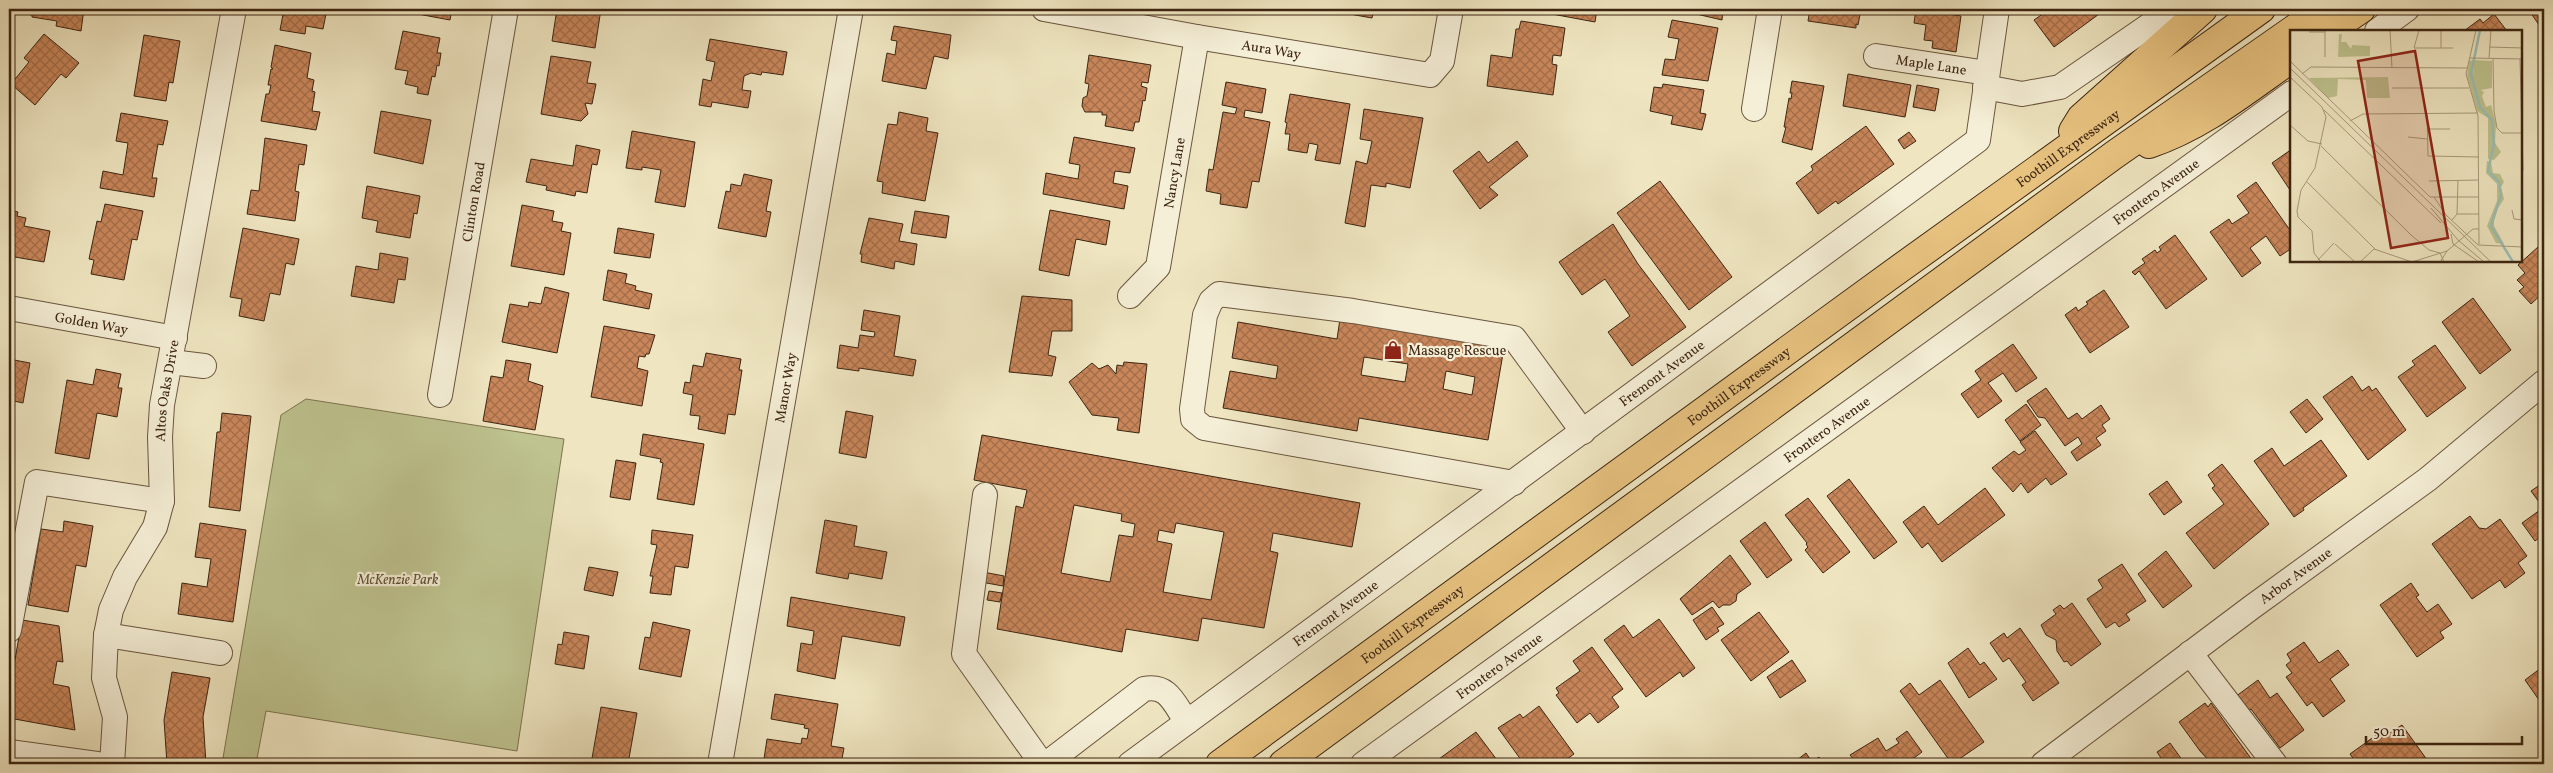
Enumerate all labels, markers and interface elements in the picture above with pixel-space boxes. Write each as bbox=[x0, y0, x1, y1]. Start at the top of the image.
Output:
inset map bbox=[2290, 30, 2523, 262]
street label: Aura Way bbox=[1240, 36, 1303, 65]
street label: Maple Lane bbox=[1894, 51, 1968, 81]
street label: Foothill Expressway bbox=[2013, 105, 2125, 193]
street label: Nancy Lane bbox=[1160, 136, 1191, 210]
street label: Frontero Avenue bbox=[2110, 155, 2204, 230]
street label: Clinton Road bbox=[458, 160, 491, 244]
street label: Golden Way bbox=[53, 308, 130, 340]
street label: Fremont Avenue bbox=[1616, 336, 1709, 412]
street label: Altos Oaks Drive bbox=[152, 338, 185, 442]
shop icon: Massage Rescue bbox=[1382, 339, 1404, 361]
place label: Massage Rescue bbox=[1408, 342, 1507, 361]
street label: Foothill Expressway bbox=[1684, 343, 1796, 431]
street label: Manor Way bbox=[771, 351, 802, 425]
street label: Frontero Avenue bbox=[1780, 392, 1875, 468]
street label: Arbor Avenue bbox=[2256, 544, 2337, 609]
park label: McKenzie Park bbox=[356, 571, 439, 590]
street label: Fremont Avenue bbox=[1290, 576, 1383, 652]
street label: Foothill Expressway bbox=[1358, 581, 1469, 669]
street label: Frontero Avenue bbox=[1453, 629, 1547, 705]
scale bar bbox=[2366, 713, 2522, 745]
text: 50 m bbox=[2373, 722, 2405, 743]

